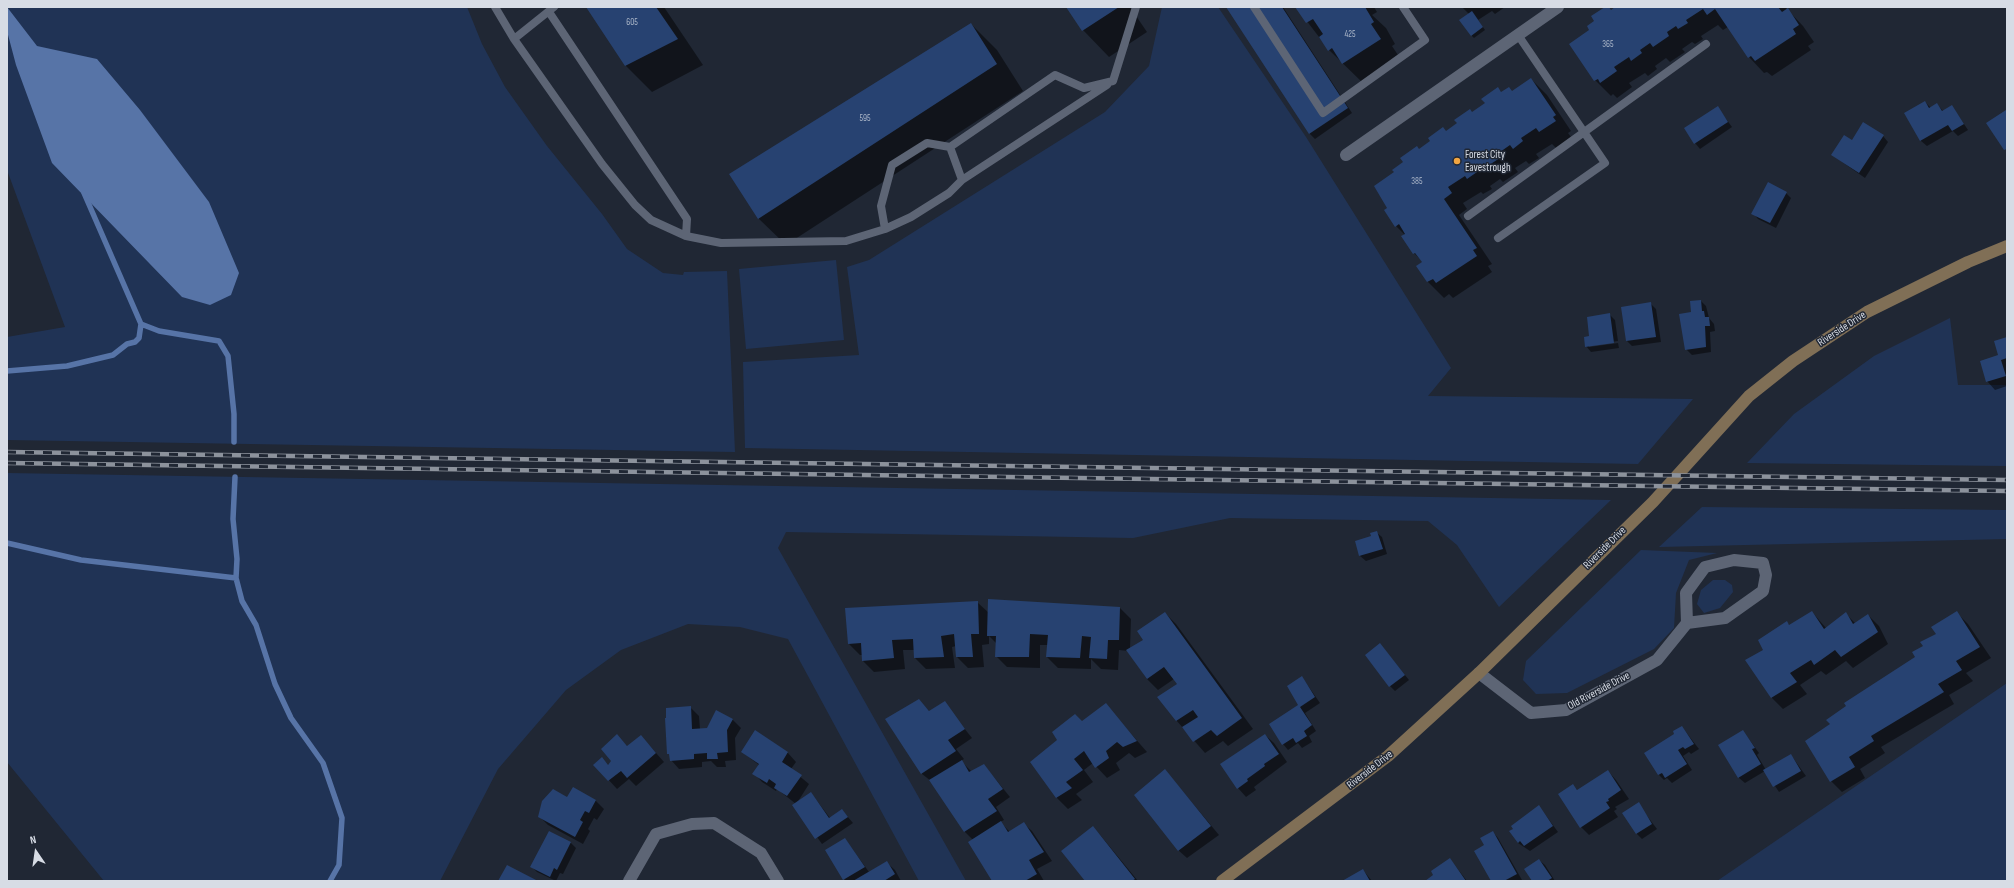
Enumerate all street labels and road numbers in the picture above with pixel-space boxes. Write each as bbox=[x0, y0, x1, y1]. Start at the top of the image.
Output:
street label: Riverside Drive bbox=[1815, 309, 1869, 349]
street label: Riverside Drive bbox=[1581, 524, 1629, 572]
street label: Old Riverside Drive bbox=[1566, 669, 1632, 713]
street label: Riverside Drive bbox=[1344, 748, 1396, 792]

